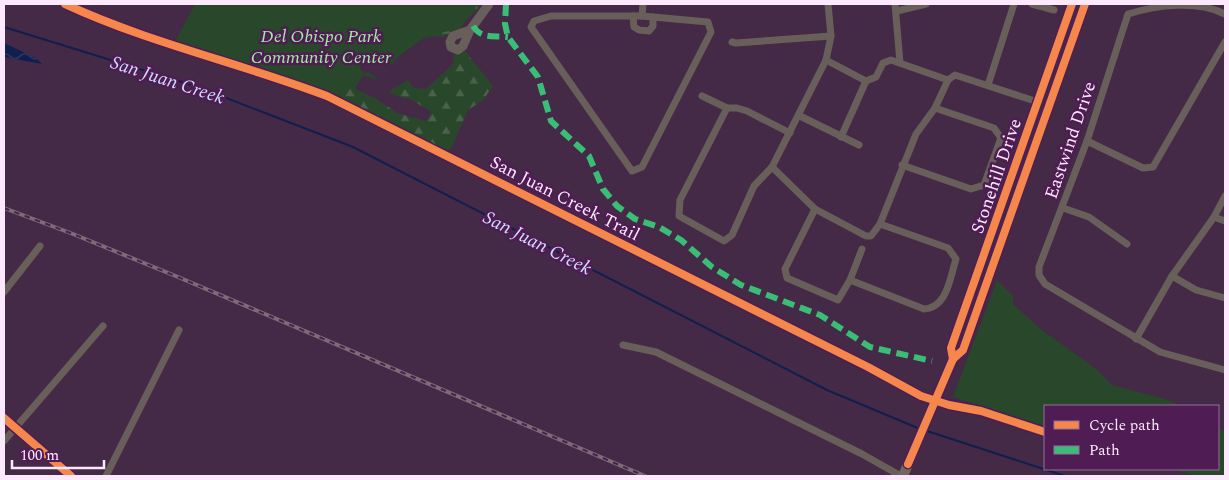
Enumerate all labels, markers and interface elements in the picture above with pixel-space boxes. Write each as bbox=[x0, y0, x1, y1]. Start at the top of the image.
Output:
park label: Del Obispo Park Community Center bbox=[251, 23, 392, 71]
water label: San Juan Creek bbox=[107, 48, 229, 113]
street label: Eastwind Drive bbox=[1038, 78, 1103, 203]
street label: Stonehill Drive bbox=[964, 115, 1029, 237]
street label: San Juan Creek Trail bbox=[486, 151, 644, 245]
water label: San Juan Creek bbox=[480, 205, 596, 279]
legend bbox=[1044, 405, 1219, 470]
text: Cycle path bbox=[1089, 414, 1160, 437]
scale bar bbox=[12, 438, 105, 470]
text: Path bbox=[1089, 439, 1120, 462]
text: 100 m bbox=[20, 444, 59, 467]

